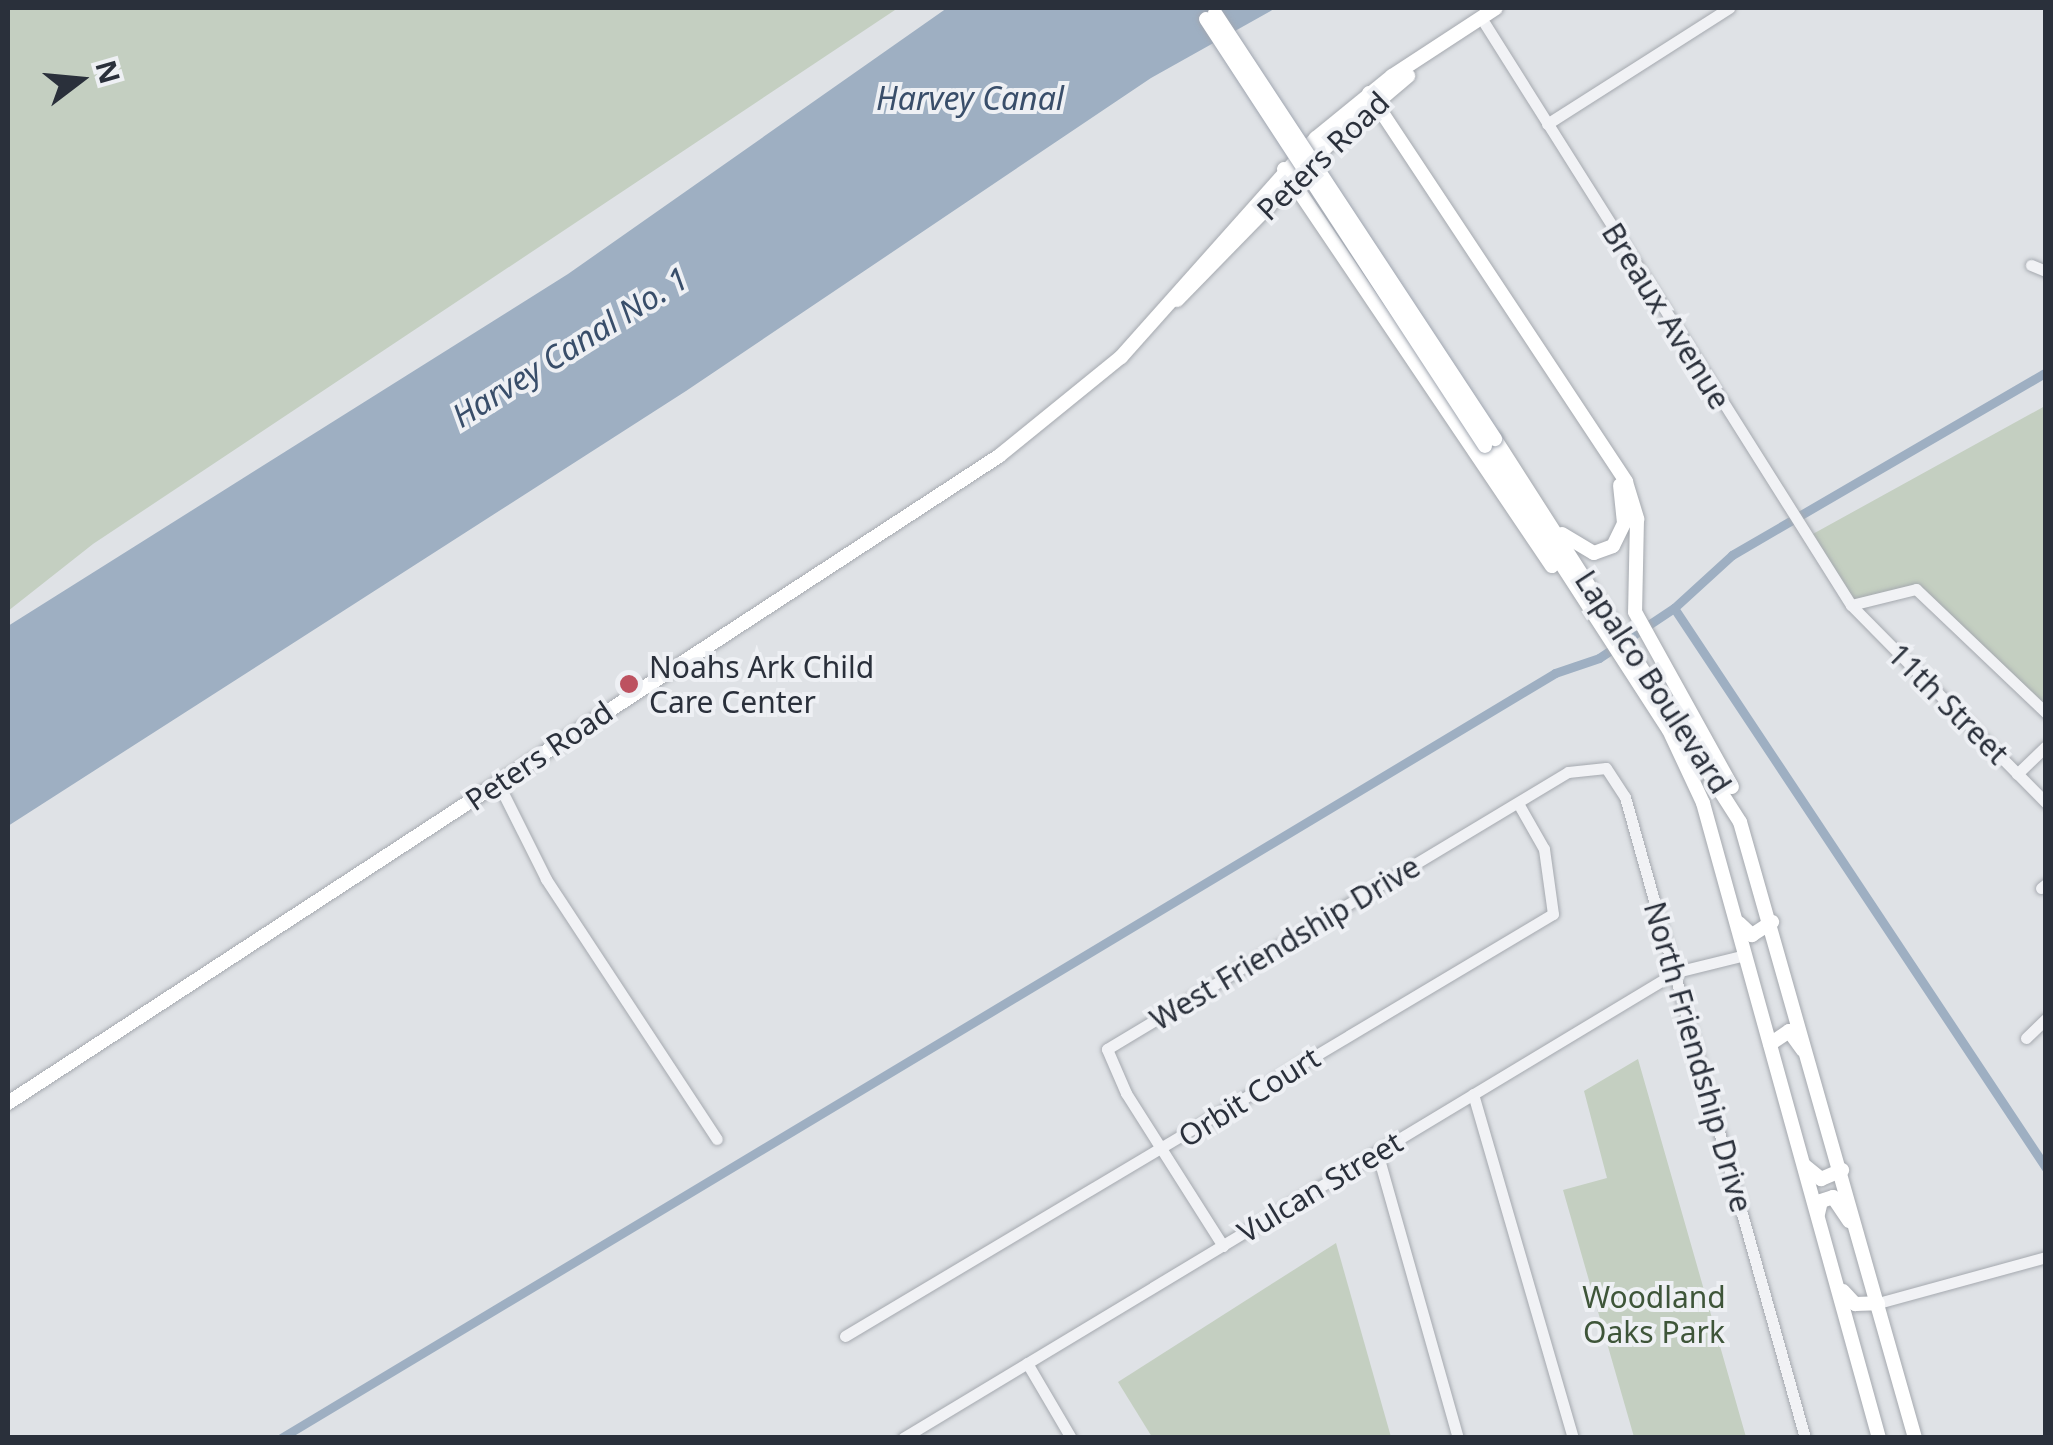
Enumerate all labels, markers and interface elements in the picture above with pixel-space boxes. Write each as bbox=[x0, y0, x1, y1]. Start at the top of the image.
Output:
north arrow bbox=[30, 30, 130, 130]
text: N bbox=[87, 56, 130, 88]
water label: Harvey Canal bbox=[876, 79, 1064, 117]
street label: Peters Road bbox=[1250, 84, 1396, 228]
street label: Breaux Avenue bbox=[1594, 216, 1738, 416]
water label: Harvey Canal No. 1 bbox=[445, 259, 695, 435]
street label: Lapalco Boulevard bbox=[1568, 564, 1738, 800]
street label: 11th Street bbox=[1880, 636, 2016, 772]
place label: Noahs Ark Child Care Center bbox=[649, 649, 874, 720]
marker: Noahs Ark Child Care Center bbox=[618, 673, 640, 695]
street label: Peters Road bbox=[459, 694, 619, 818]
street label: West Friendship Drive bbox=[1144, 848, 1426, 1038]
street label: North Friendship Drive bbox=[1636, 898, 1760, 1216]
street label: Orbit Court bbox=[1172, 1039, 1326, 1155]
street label: Vulcan Street bbox=[1231, 1124, 1409, 1250]
park label: Woodland Oaks Park bbox=[1582, 1279, 1726, 1350]

